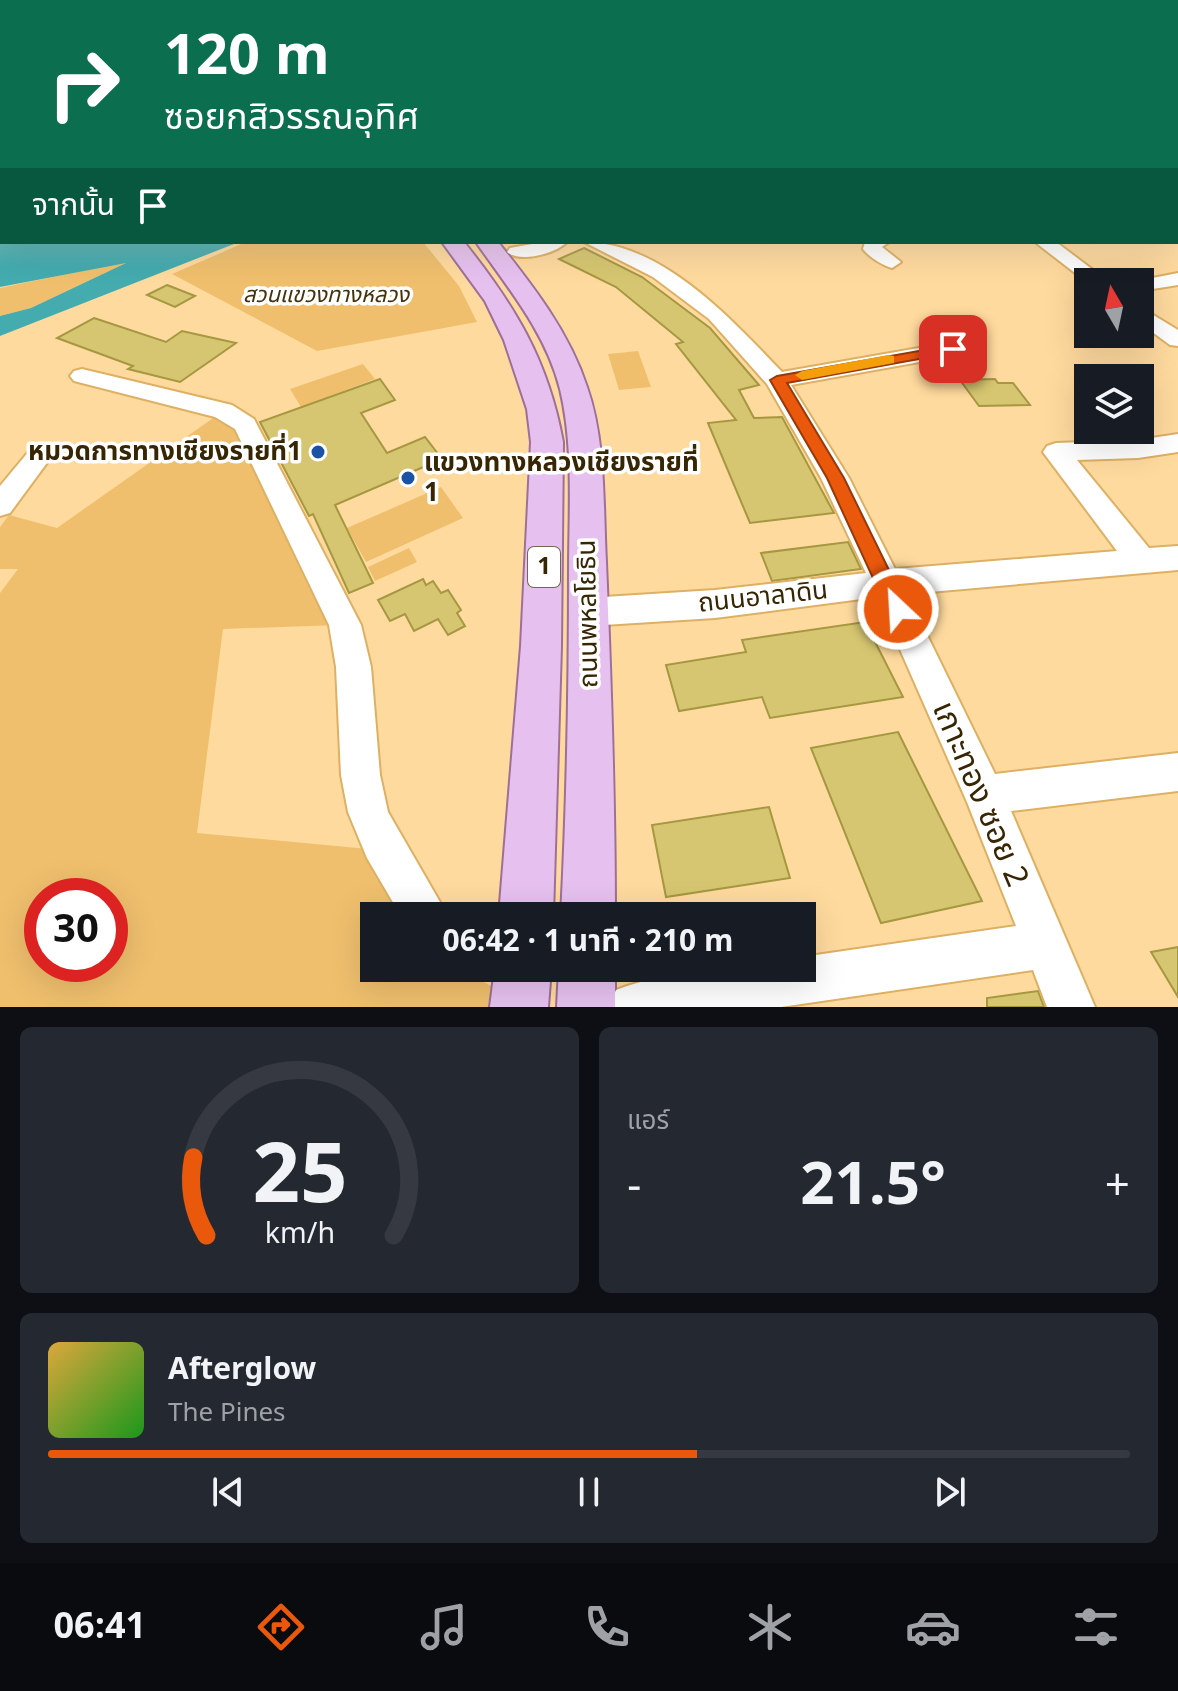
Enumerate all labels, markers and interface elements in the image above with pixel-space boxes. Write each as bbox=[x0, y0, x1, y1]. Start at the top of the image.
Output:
text: 120 m bbox=[164, 15, 330, 99]
icon: right bbox=[32, 32, 136, 136]
text: ซอยกสิวรรณอุทิศ bbox=[164, 91, 419, 145]
text: จากนั้น bbox=[32, 183, 115, 229]
icon: arrive bbox=[131, 184, 175, 228]
north arrow bbox=[1074, 268, 1154, 348]
map controls bbox=[1074, 268, 1154, 444]
park label: สวนแขวงทางหลวง bbox=[243, 279, 410, 312]
pin bbox=[919, 315, 987, 383]
icon: arrive bbox=[931, 327, 975, 371]
button: layers bbox=[1074, 364, 1154, 444]
place label: หมวดการทางเชียงรายที่1 bbox=[28, 432, 302, 472]
marker: หมวดการทางเชียงรายที่1 bbox=[309, 443, 327, 461]
place label: แขวงทางหลวงเชียงรายที่ 1 bbox=[424, 443, 699, 513]
marker: แขวงทางหลวงเชียงรายที่ 1 bbox=[399, 469, 417, 487]
street label: ถนนพหลโยธิน bbox=[567, 539, 609, 689]
road number: 1 bbox=[528, 547, 560, 587]
position arrow bbox=[856, 567, 940, 651]
street label: ถนนอาลาดิน bbox=[696, 570, 830, 624]
street label: เกาะทอง ซอย 2 bbox=[919, 694, 1041, 894]
speed limit sign: 30 bbox=[24, 878, 128, 982]
text: 06:42 · 1 นาที · 210 m bbox=[443, 919, 733, 965]
text: แอร์ bbox=[627, 1101, 669, 1141]
text: 25 bbox=[252, 1114, 347, 1239]
text: 21.5° bbox=[800, 1140, 946, 1231]
text: − bbox=[627, 1153, 641, 1220]
text: + bbox=[1105, 1153, 1130, 1220]
text: km/h bbox=[264, 1213, 335, 1256]
text: Afterglow bbox=[168, 1347, 316, 1393]
text: The Pines bbox=[168, 1393, 286, 1433]
icon: previous bbox=[206, 1470, 250, 1514]
icon: pause bbox=[567, 1470, 611, 1514]
icon: next bbox=[928, 1470, 972, 1514]
icon: directions bbox=[253, 1599, 309, 1655]
icon: music bbox=[416, 1599, 472, 1655]
icon: phone bbox=[579, 1599, 635, 1655]
icon: climate bbox=[742, 1599, 798, 1655]
icon: car bbox=[905, 1599, 961, 1655]
icon: filters bbox=[1068, 1599, 1124, 1655]
text: 06:41 bbox=[54, 1600, 146, 1654]

